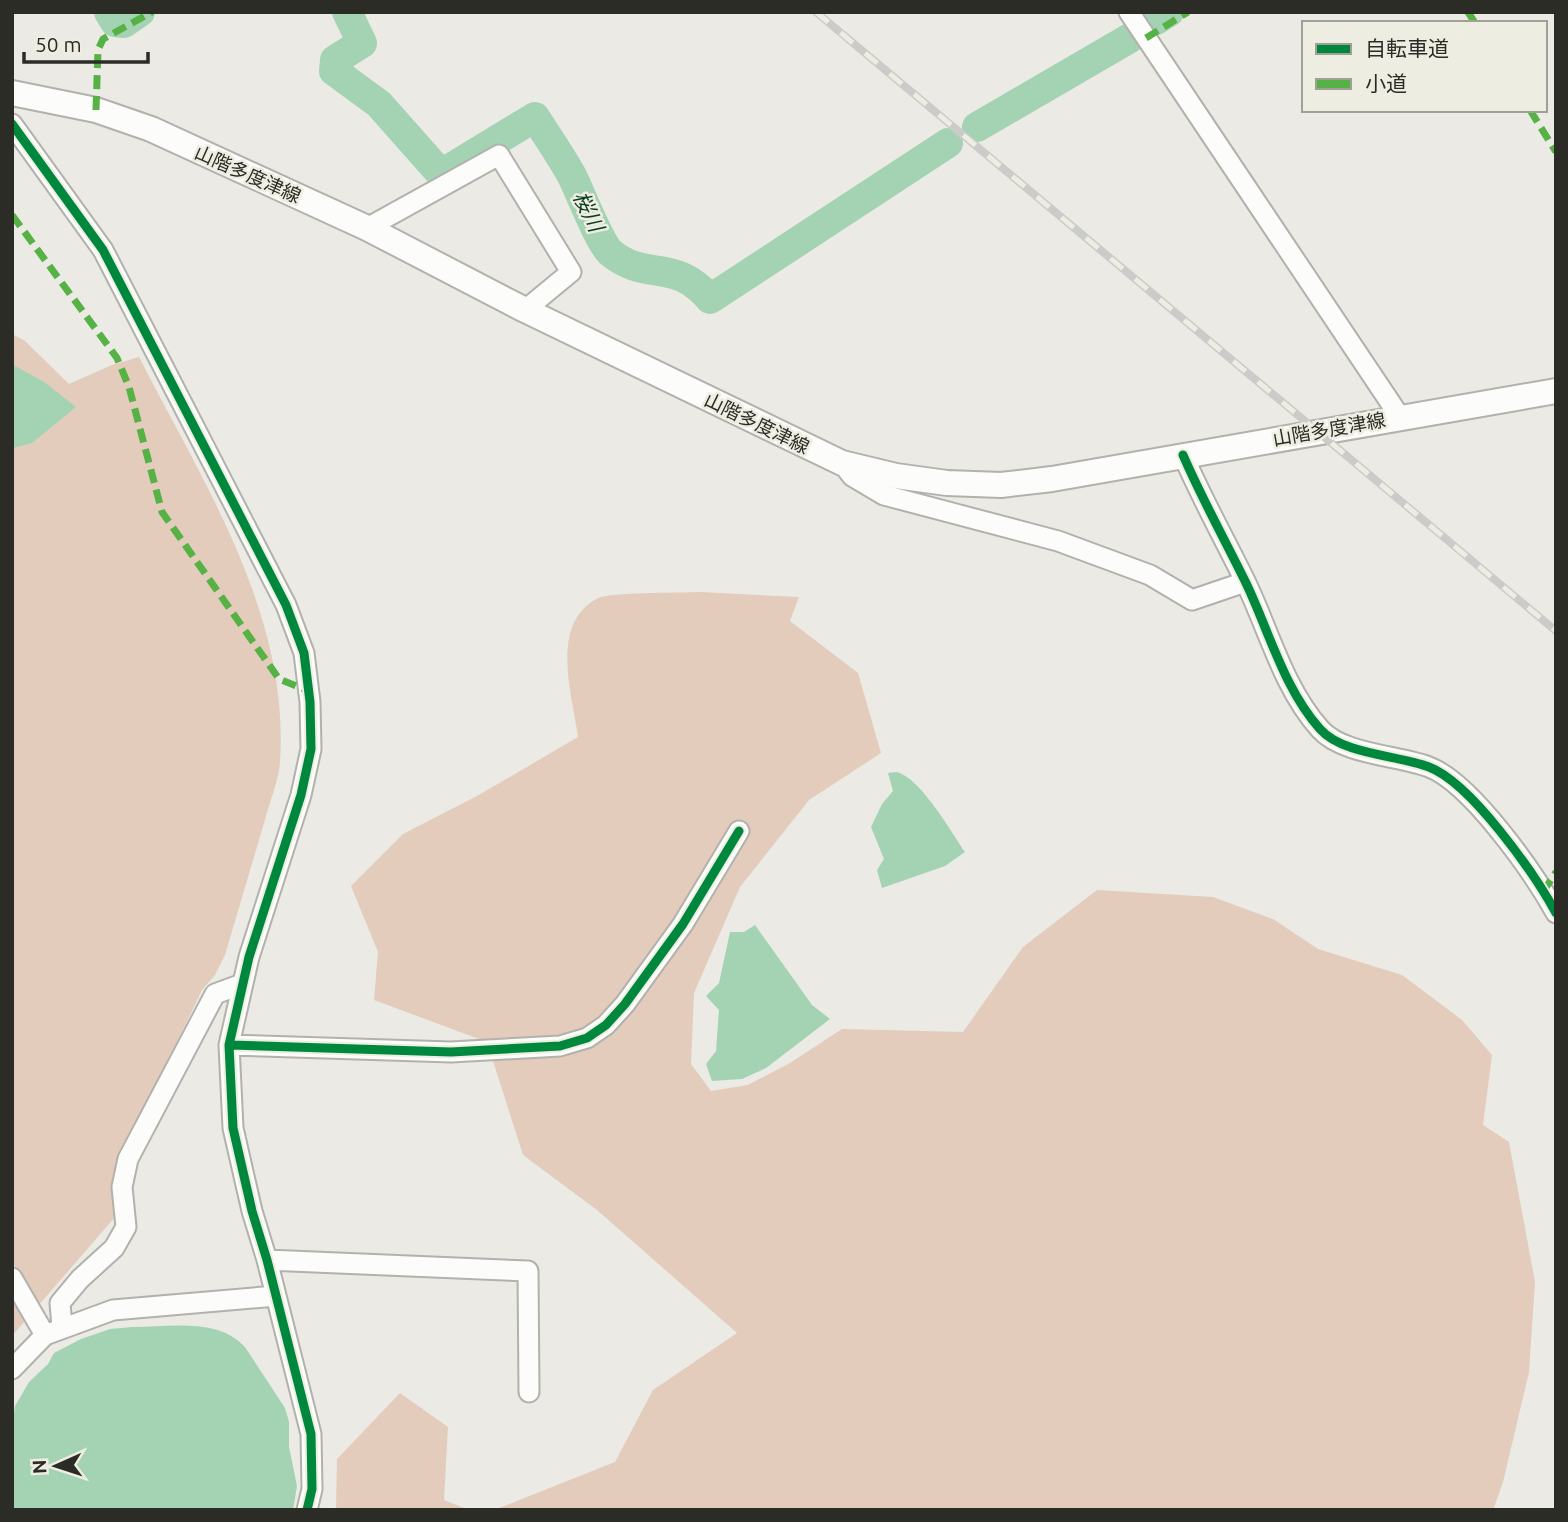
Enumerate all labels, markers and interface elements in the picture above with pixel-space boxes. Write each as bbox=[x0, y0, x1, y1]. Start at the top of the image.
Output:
scale bar bbox=[24, 21, 149, 65]
legend bbox=[1302, 21, 1547, 112]
text: 50 m bbox=[35, 32, 82, 56]
text: 自転車道 bbox=[1365, 36, 1449, 60]
text: 小道 bbox=[1365, 71, 1407, 95]
street label: 山階多度津線 bbox=[191, 141, 305, 207]
water label: 桜川 bbox=[569, 187, 610, 237]
street label: 山階多度津線 bbox=[701, 388, 813, 458]
street label: 山階多度津線 bbox=[1271, 408, 1387, 450]
north arrow bbox=[21, 1431, 91, 1501]
text: N bbox=[28, 1459, 50, 1475]

